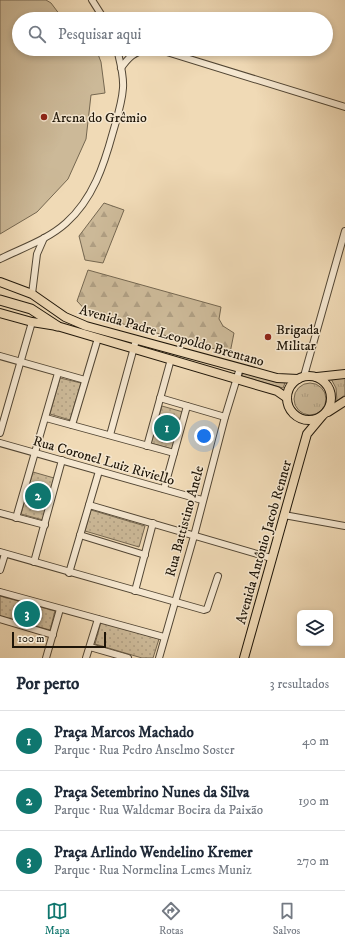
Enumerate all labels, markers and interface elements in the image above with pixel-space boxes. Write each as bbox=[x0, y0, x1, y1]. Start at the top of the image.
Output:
search box bbox=[12, 12, 333, 56]
icon: search bbox=[26, 23, 48, 45]
text: Pesquisar aqui bbox=[58, 25, 141, 44]
place label: Arena do Grêmio bbox=[52, 109, 147, 127]
marker: Arena do Grêmio bbox=[39, 112, 49, 122]
street label: Avenida Padre Leopoldo Brentano bbox=[77, 301, 266, 371]
place label: Brigada Militar bbox=[276, 321, 319, 355]
marker: Brigada Militar bbox=[263, 332, 273, 342]
pin: 1 bbox=[154, 413, 180, 443]
your location bbox=[194, 426, 214, 446]
street label: Rua Coronel Luiz Riviello bbox=[31, 432, 177, 490]
street label: Avenida Antônio Jacob Renner bbox=[232, 457, 296, 626]
street label: Rua Battistino Anele bbox=[161, 464, 208, 579]
pin: 2 bbox=[25, 481, 51, 511]
pin: 3 bbox=[14, 599, 40, 629]
map controls bbox=[297, 610, 333, 646]
button: layers bbox=[297, 610, 333, 646]
scale bar bbox=[12, 630, 106, 649]
text: 100 m bbox=[18, 632, 44, 646]
text: Por perto bbox=[16, 673, 79, 695]
text: 3 resultados bbox=[270, 676, 329, 692]
text: Praça Marcos Machado bbox=[54, 723, 194, 742]
text: 1 bbox=[27, 733, 31, 749]
text: 40 m bbox=[302, 733, 329, 749]
text: Parque · Rua Pedro Anselmo Soster bbox=[54, 742, 234, 758]
text: Praça Setembrino Nunes da Silva bbox=[54, 783, 249, 802]
text: 2 bbox=[26, 793, 32, 809]
text: 190 m bbox=[298, 793, 329, 809]
text: Parque · Rua Waldemar Boeira da Paixão bbox=[54, 802, 263, 818]
text: Praça Arlindo Wendelino Kremer bbox=[54, 843, 253, 862]
text: 3 bbox=[27, 853, 31, 869]
text: 270 m bbox=[297, 853, 329, 869]
text: Parque · Rua Normelina Lemes Muniz bbox=[54, 862, 252, 878]
tab: Mapa bbox=[45, 900, 70, 938]
tab: Rotas bbox=[159, 900, 183, 938]
tab: Salvos bbox=[273, 900, 300, 938]

